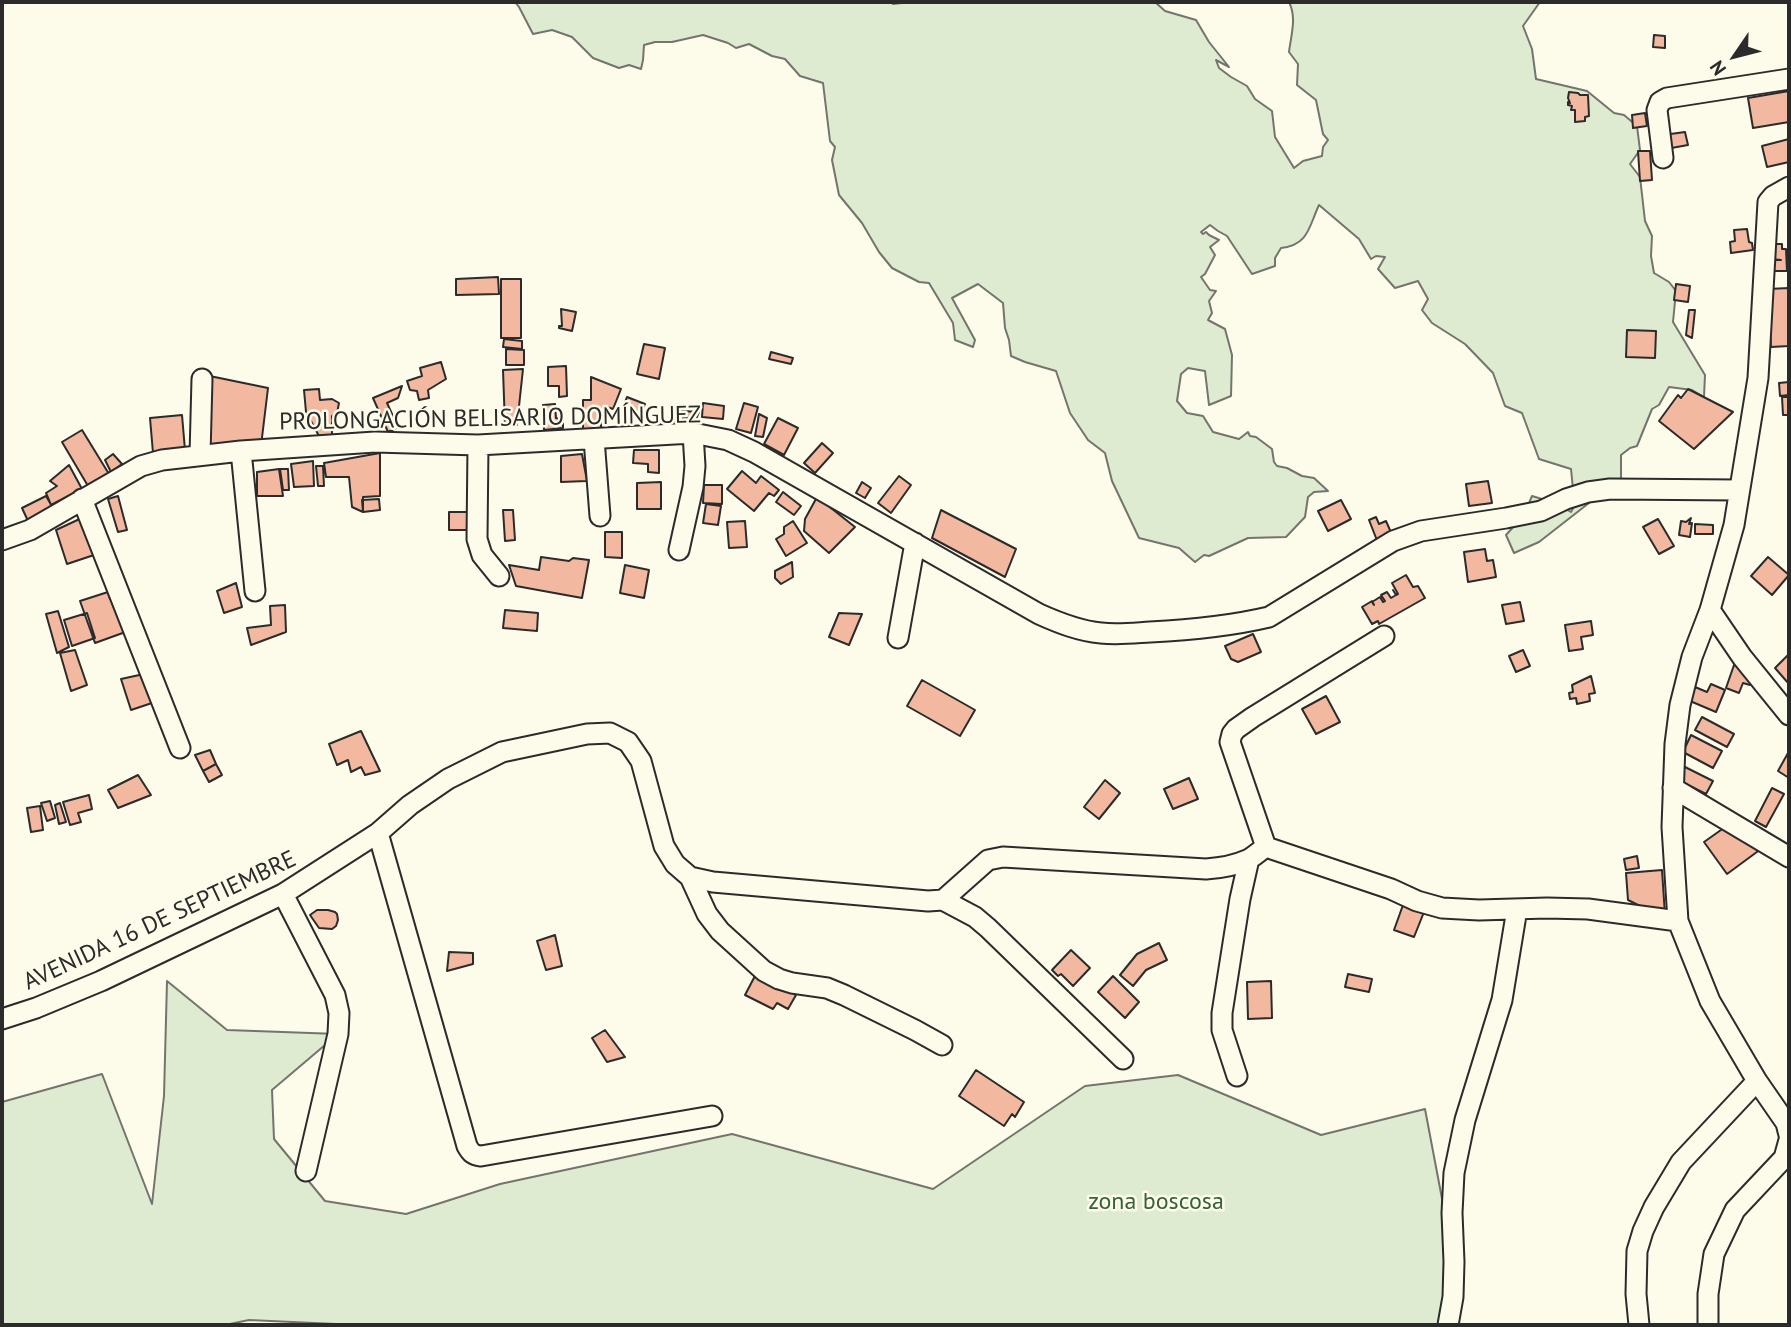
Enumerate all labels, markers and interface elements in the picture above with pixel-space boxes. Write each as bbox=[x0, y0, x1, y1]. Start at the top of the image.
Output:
north arrow bbox=[1700, 21, 1770, 91]
text: N bbox=[1704, 56, 1731, 80]
street label: PROLONGACIÓN BELISARIO DOMÍNGUEZ bbox=[279, 401, 701, 437]
street label: AVENIDA 16 DE SEPTIEMBRE bbox=[19, 845, 301, 997]
park label: zona boscosa bbox=[1088, 1188, 1224, 1216]

